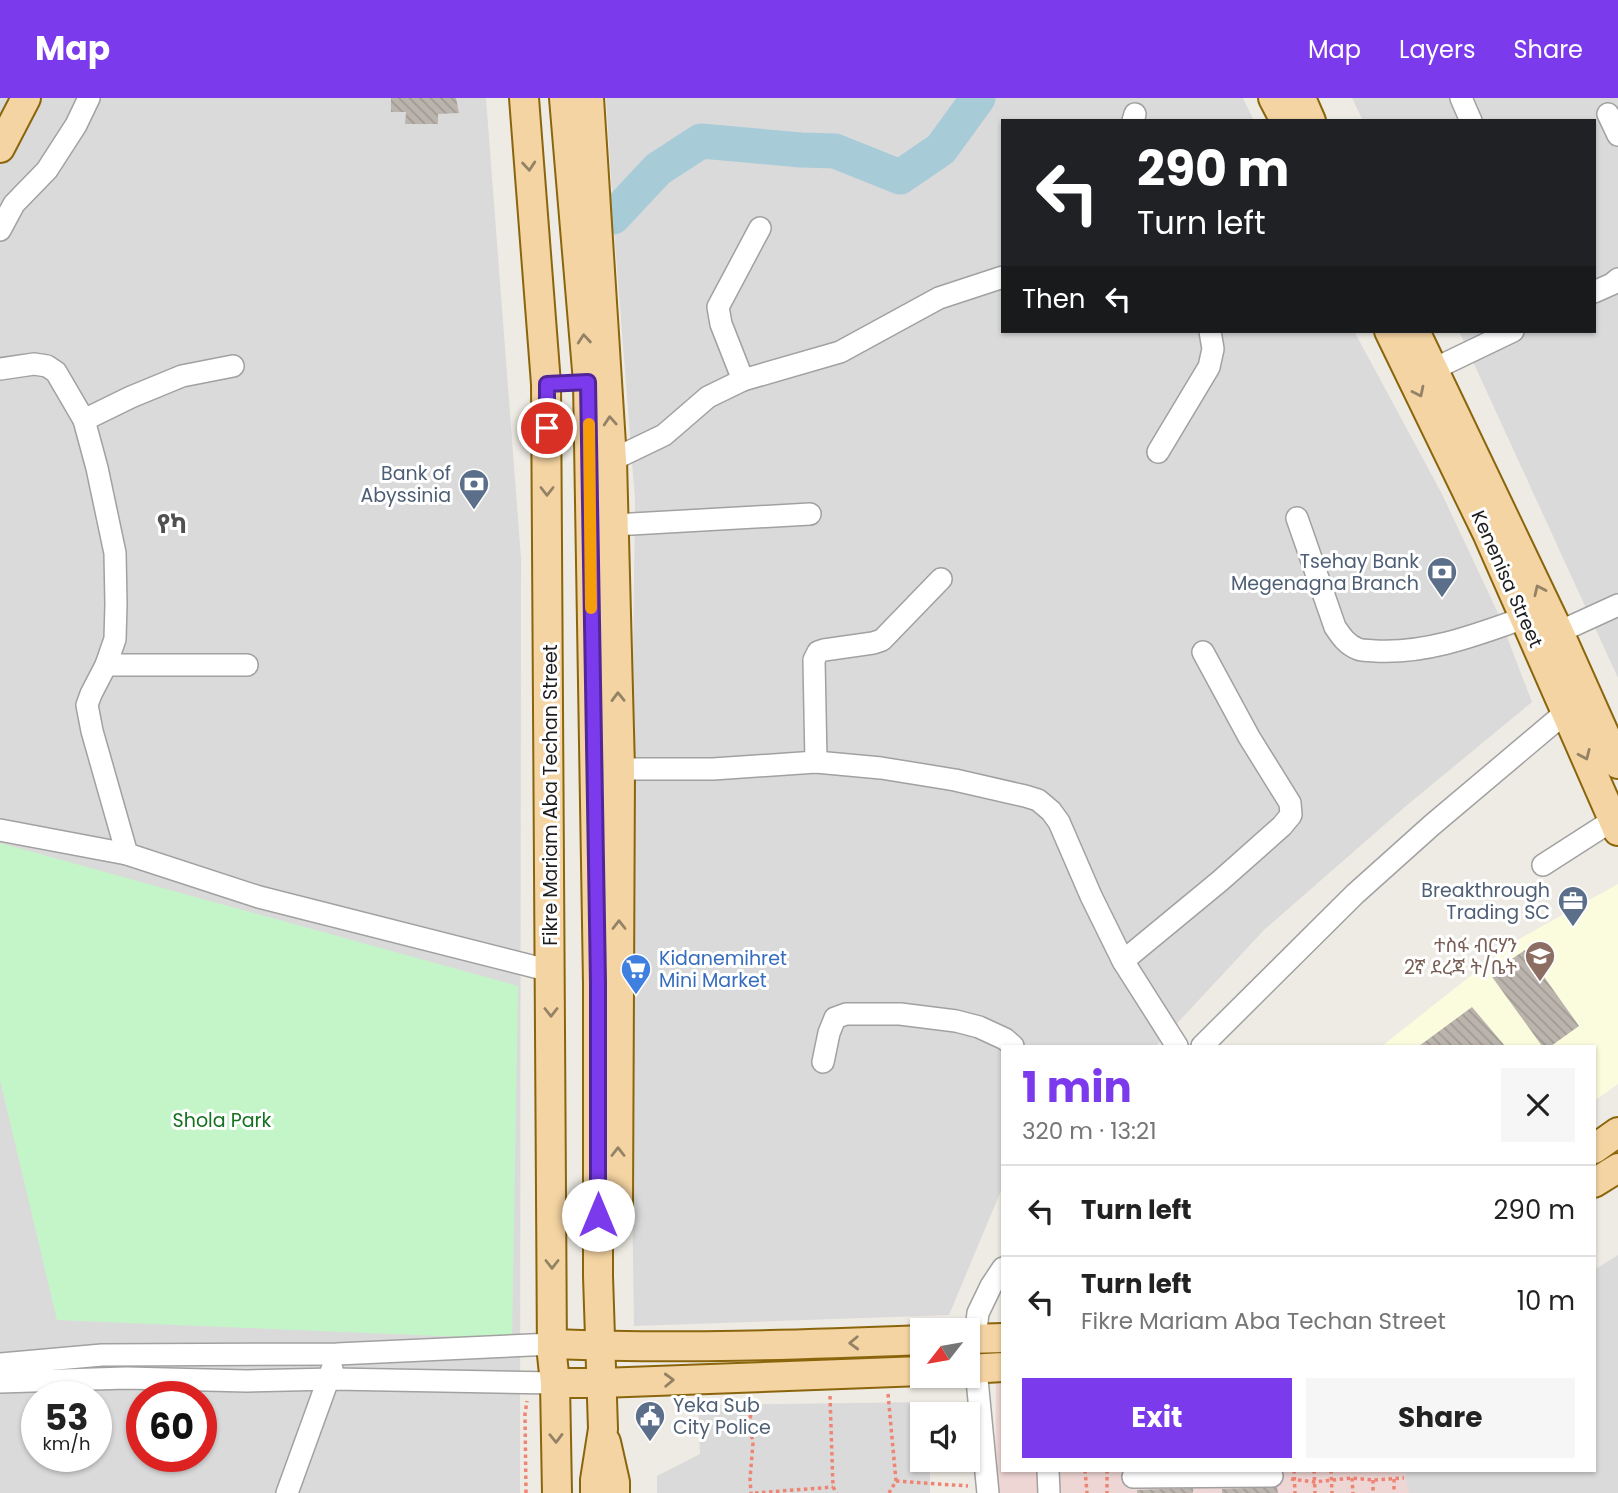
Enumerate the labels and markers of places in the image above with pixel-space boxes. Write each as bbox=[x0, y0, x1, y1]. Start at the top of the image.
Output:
pin bbox=[517, 398, 577, 458]
place label: Bank of Abyssinia bbox=[360, 460, 451, 509]
bank icon: Bank of Abyssinia bbox=[457, 467, 491, 511]
place label: Tsehay Bank Megenagna Branch bbox=[1231, 548, 1419, 597]
bank icon: Tsehay Bank Megenagna Branch bbox=[1425, 555, 1459, 599]
place label: Breakthrough Trading SC bbox=[1421, 877, 1550, 926]
office icon: Breakthrough Trading SC bbox=[1556, 884, 1590, 928]
place label: ተስፋ ብርሃን 2ኛ ደረጃ ት/ቤት bbox=[1404, 932, 1518, 981]
school or university icon: ተስፋ ብርሃን 2ኛ ደረጃ ት/ቤት bbox=[1523, 939, 1557, 983]
place label: Kidanemihret Mini Market bbox=[659, 945, 787, 994]
supermarket icon: Kidanemihret Mini Market bbox=[619, 952, 653, 996]
place label: Yeka Sub City Police bbox=[673, 1392, 771, 1441]
public building icon: Yeka Sub City Police bbox=[633, 1399, 667, 1443]

